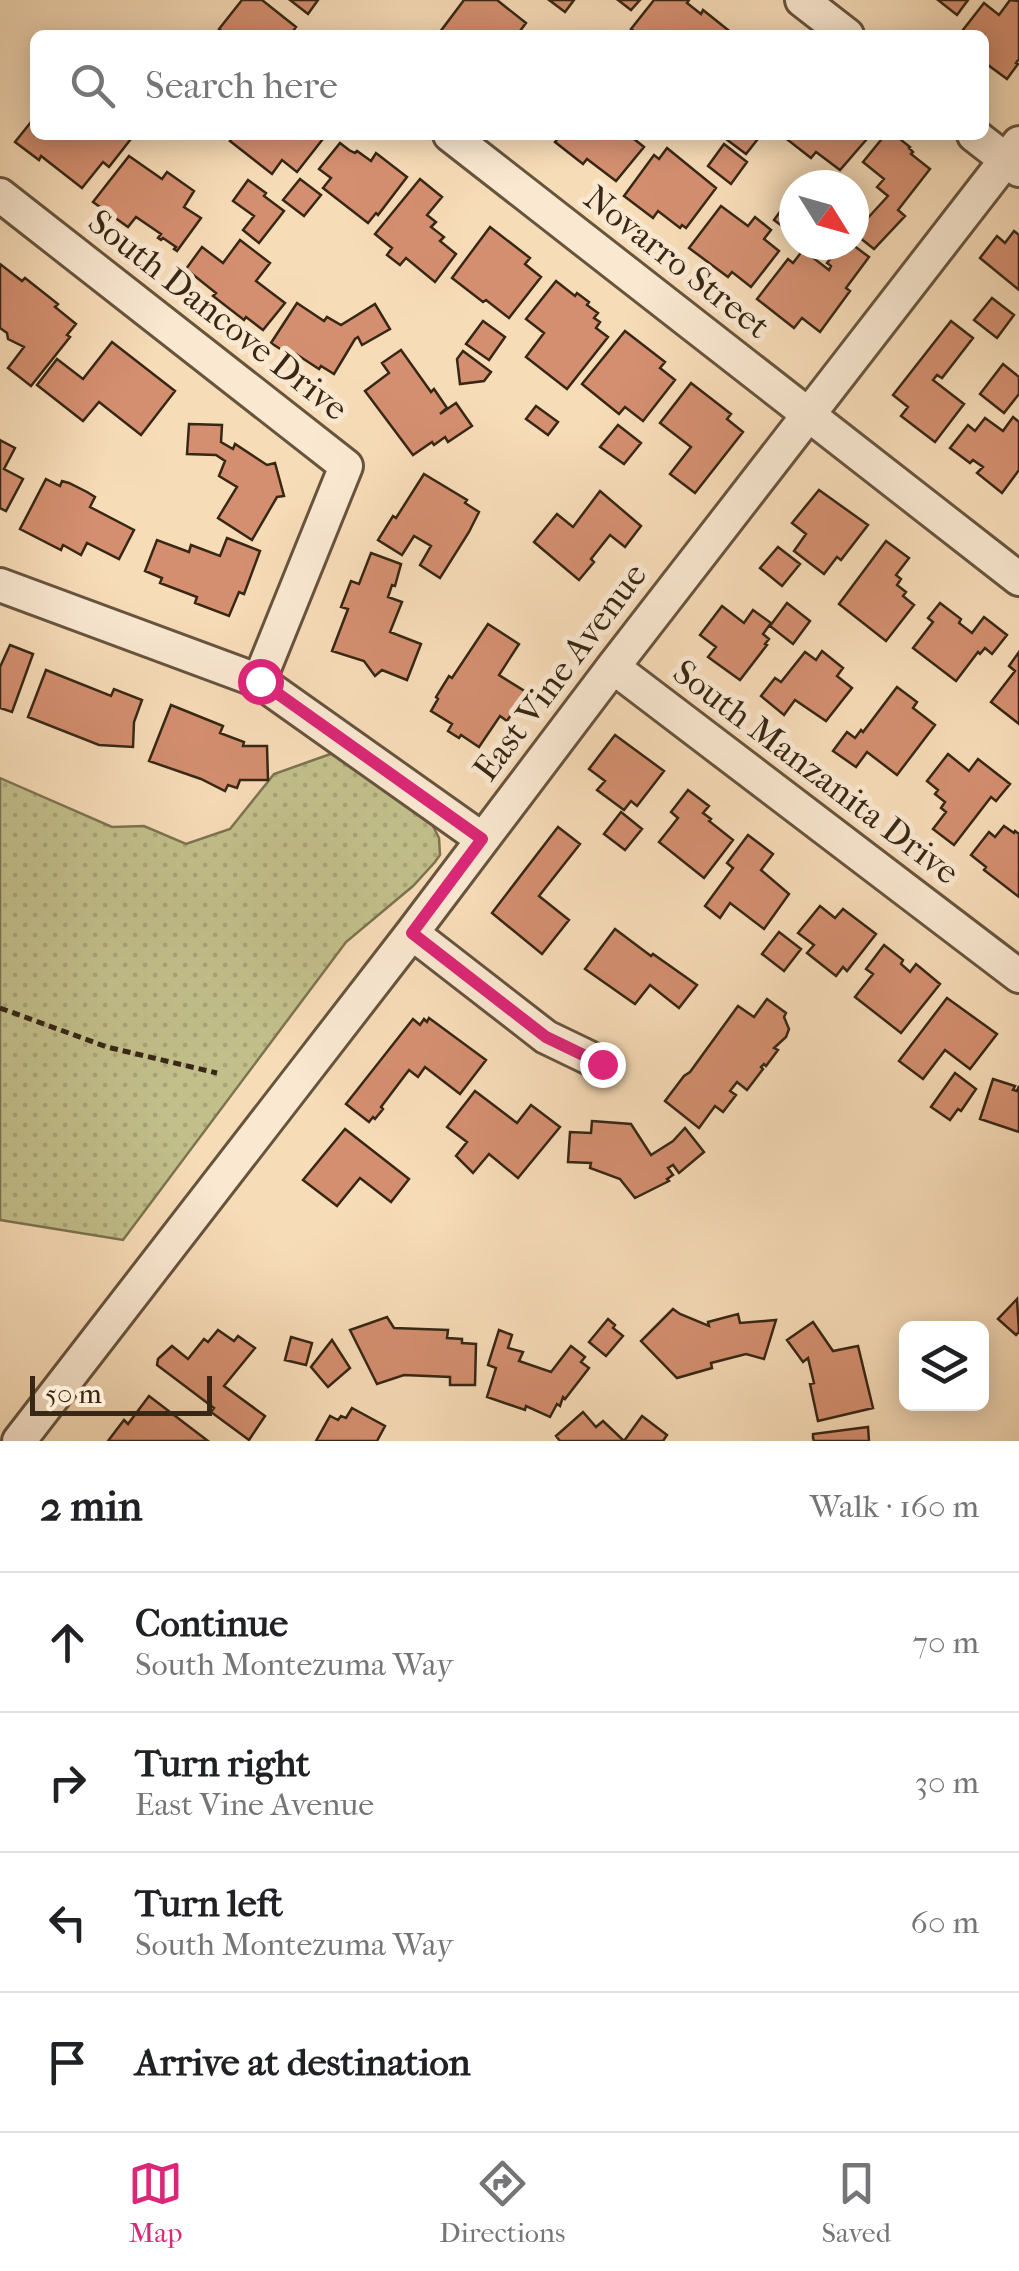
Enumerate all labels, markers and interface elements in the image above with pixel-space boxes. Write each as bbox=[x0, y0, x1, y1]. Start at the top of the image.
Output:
search box bbox=[30, 30, 989, 140]
icon: search bbox=[65, 58, 120, 113]
text: Search here bbox=[145, 63, 338, 108]
north arrow bbox=[779, 170, 869, 260]
street label: Novarro Street bbox=[576, 177, 778, 347]
street label: South Dancove Drive bbox=[80, 201, 356, 429]
street label: East Vine Avenue bbox=[465, 555, 655, 789]
street label: South Manzanita Drive bbox=[665, 651, 967, 893]
route start bbox=[238, 659, 284, 705]
route end bbox=[580, 1042, 626, 1088]
map controls bbox=[899, 1321, 989, 1411]
button: layers bbox=[899, 1321, 989, 1411]
scale bar bbox=[30, 1371, 212, 1416]
text: 50 m bbox=[45, 1377, 102, 1410]
text: 2 min bbox=[40, 1482, 142, 1531]
text: Walk · 160 m bbox=[810, 1488, 979, 1525]
text: Continue bbox=[135, 1601, 288, 1646]
icon: ahead bbox=[40, 1615, 95, 1670]
text: 70 m bbox=[913, 1624, 979, 1661]
text: South Montezuma Way bbox=[135, 1646, 453, 1683]
text: Turn right bbox=[135, 1741, 310, 1786]
icon: right bbox=[40, 1755, 95, 1810]
text: 30 m bbox=[915, 1764, 979, 1801]
text: East Vine Avenue bbox=[135, 1786, 374, 1823]
text: Turn left bbox=[135, 1881, 283, 1926]
icon: left bbox=[40, 1895, 95, 1950]
text: 60 m bbox=[911, 1904, 979, 1941]
text: South Montezuma Way bbox=[135, 1926, 453, 1963]
icon: arrive bbox=[40, 2035, 95, 2090]
text: Arrive at destination bbox=[135, 2040, 471, 2085]
tab: Map bbox=[128, 2156, 183, 2249]
tab: Directions bbox=[439, 2156, 565, 2249]
tab: Saved bbox=[821, 2156, 891, 2249]

